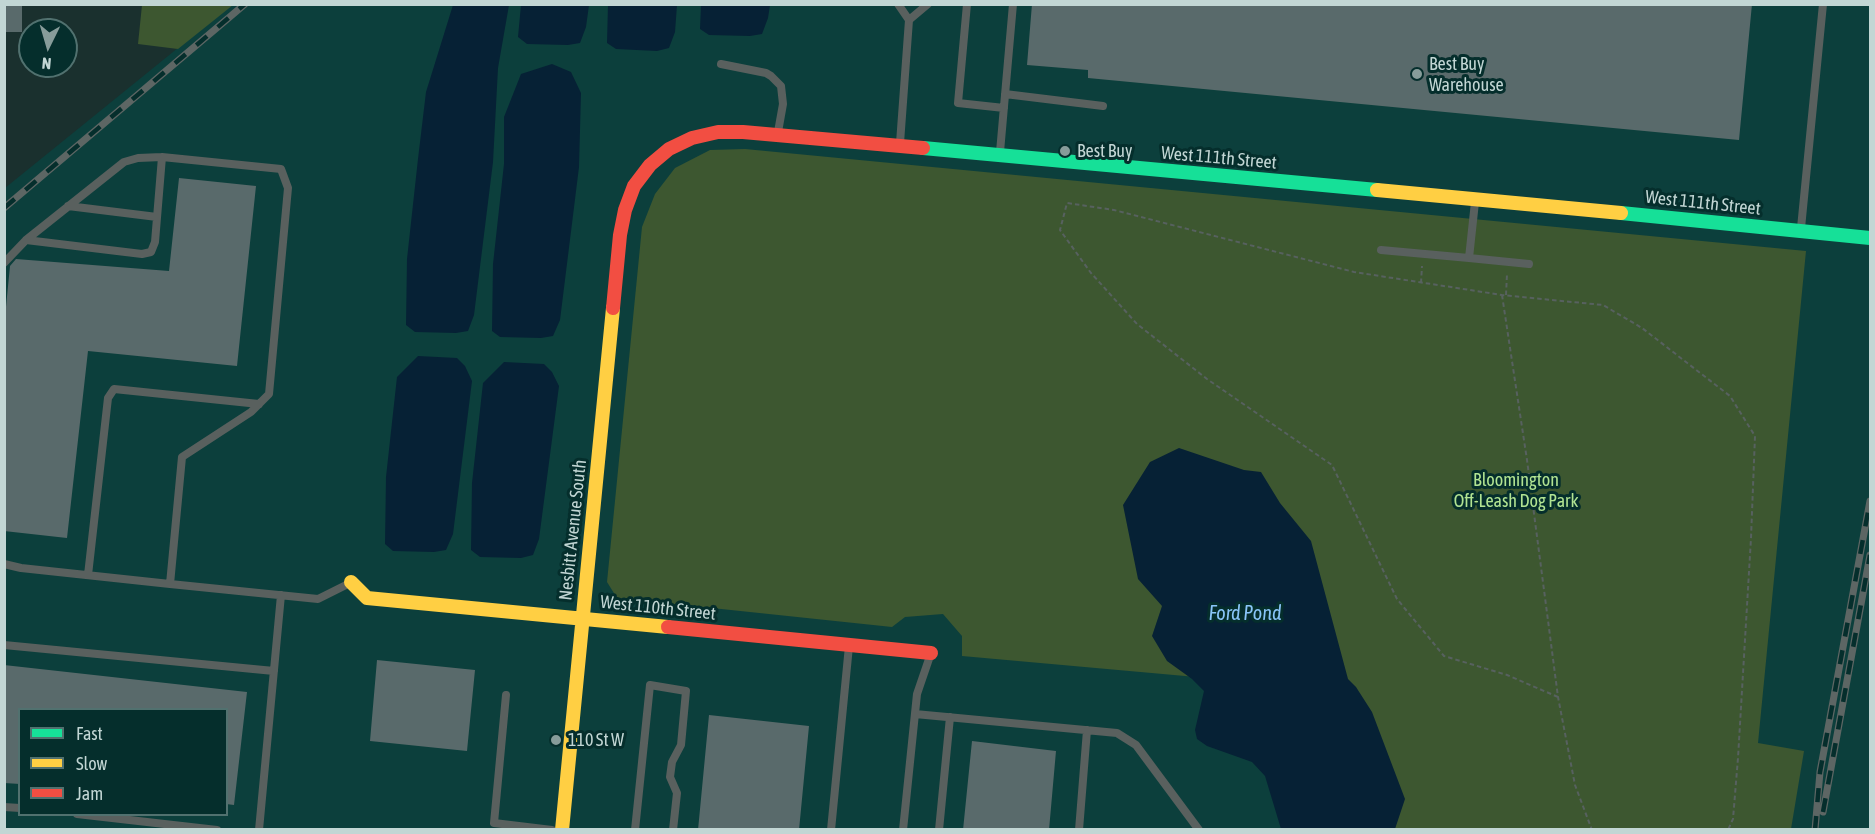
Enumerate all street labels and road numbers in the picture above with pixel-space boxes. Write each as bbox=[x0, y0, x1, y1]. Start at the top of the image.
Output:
street label: West 111th Street bbox=[1160, 142, 1278, 174]
street label: West 111th Street bbox=[1644, 186, 1762, 220]
street label: Nesbitt Avenue South bbox=[555, 458, 591, 602]
street label: West 110th Street bbox=[599, 591, 717, 625]

